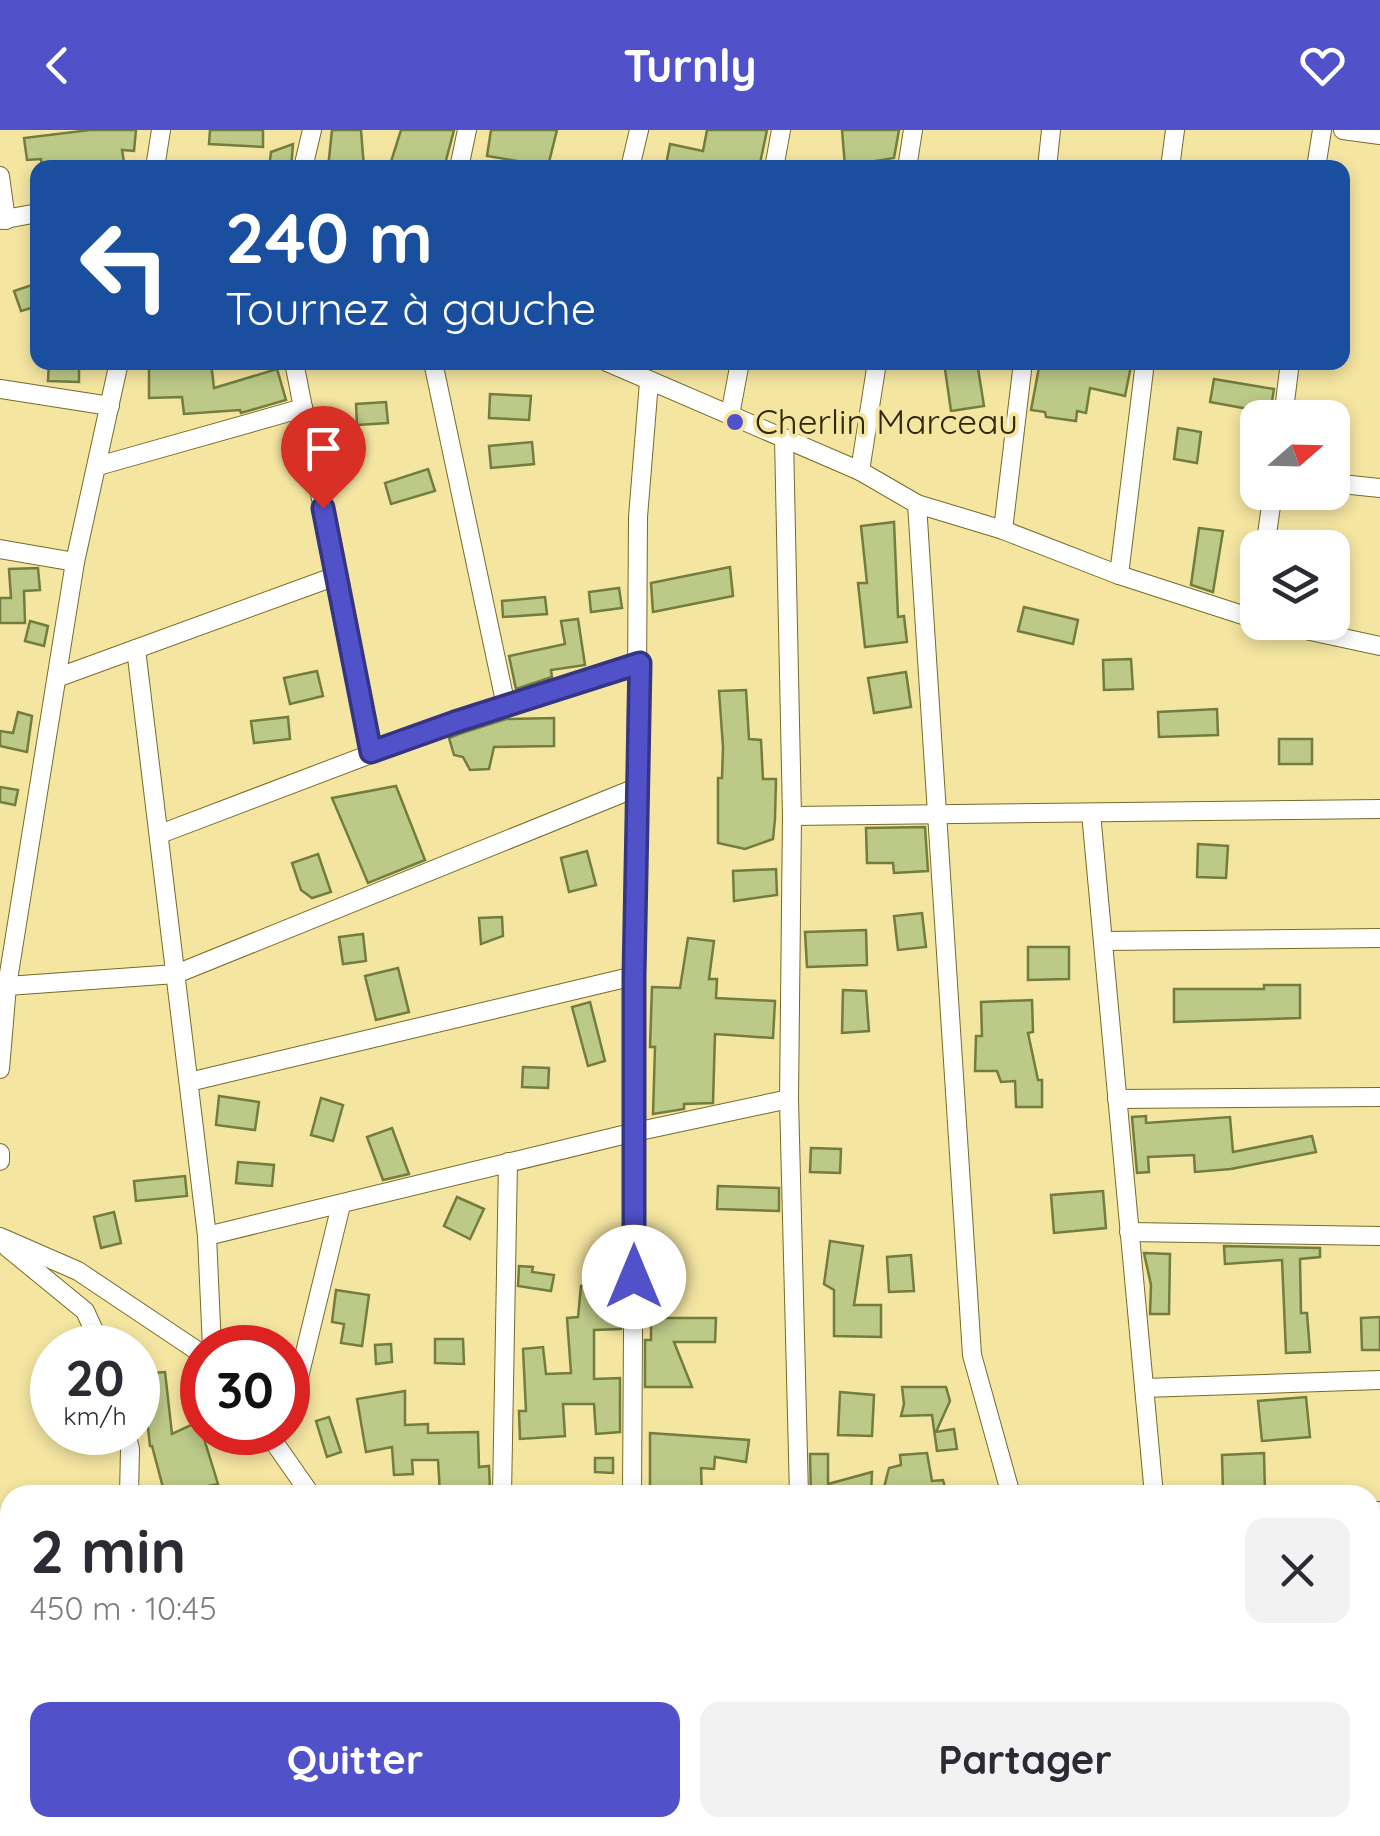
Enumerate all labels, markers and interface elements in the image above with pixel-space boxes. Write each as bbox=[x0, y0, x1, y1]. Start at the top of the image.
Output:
text: Turnly bbox=[623, 37, 757, 93]
icon: back bbox=[30, 38, 85, 93]
icon: heart bbox=[1295, 38, 1350, 93]
text: 240 m bbox=[225, 193, 433, 281]
icon: left bbox=[60, 200, 190, 330]
text: Tournez à gauche bbox=[225, 280, 596, 336]
place label: Cherlin Marceau bbox=[755, 399, 1018, 443]
north arrow bbox=[1240, 400, 1350, 510]
map controls bbox=[1240, 400, 1350, 640]
pin bbox=[281, 406, 366, 509]
marker: Cherlin Marceau bbox=[724, 411, 746, 433]
icon: arrive bbox=[296, 421, 351, 476]
button: layers bbox=[1240, 530, 1350, 640]
position arrow bbox=[582, 1225, 686, 1329]
speed limit sign: 30 bbox=[180, 1325, 310, 1455]
text: 20 bbox=[65, 1346, 125, 1409]
text: km/h bbox=[63, 1400, 127, 1431]
text: 2 min bbox=[30, 1513, 186, 1588]
button: close bbox=[1245, 1518, 1350, 1623]
text: 450 m · 10:45 bbox=[30, 1588, 217, 1628]
button: Quitter bbox=[30, 1702, 680, 1817]
button: Partager bbox=[700, 1702, 1350, 1817]

